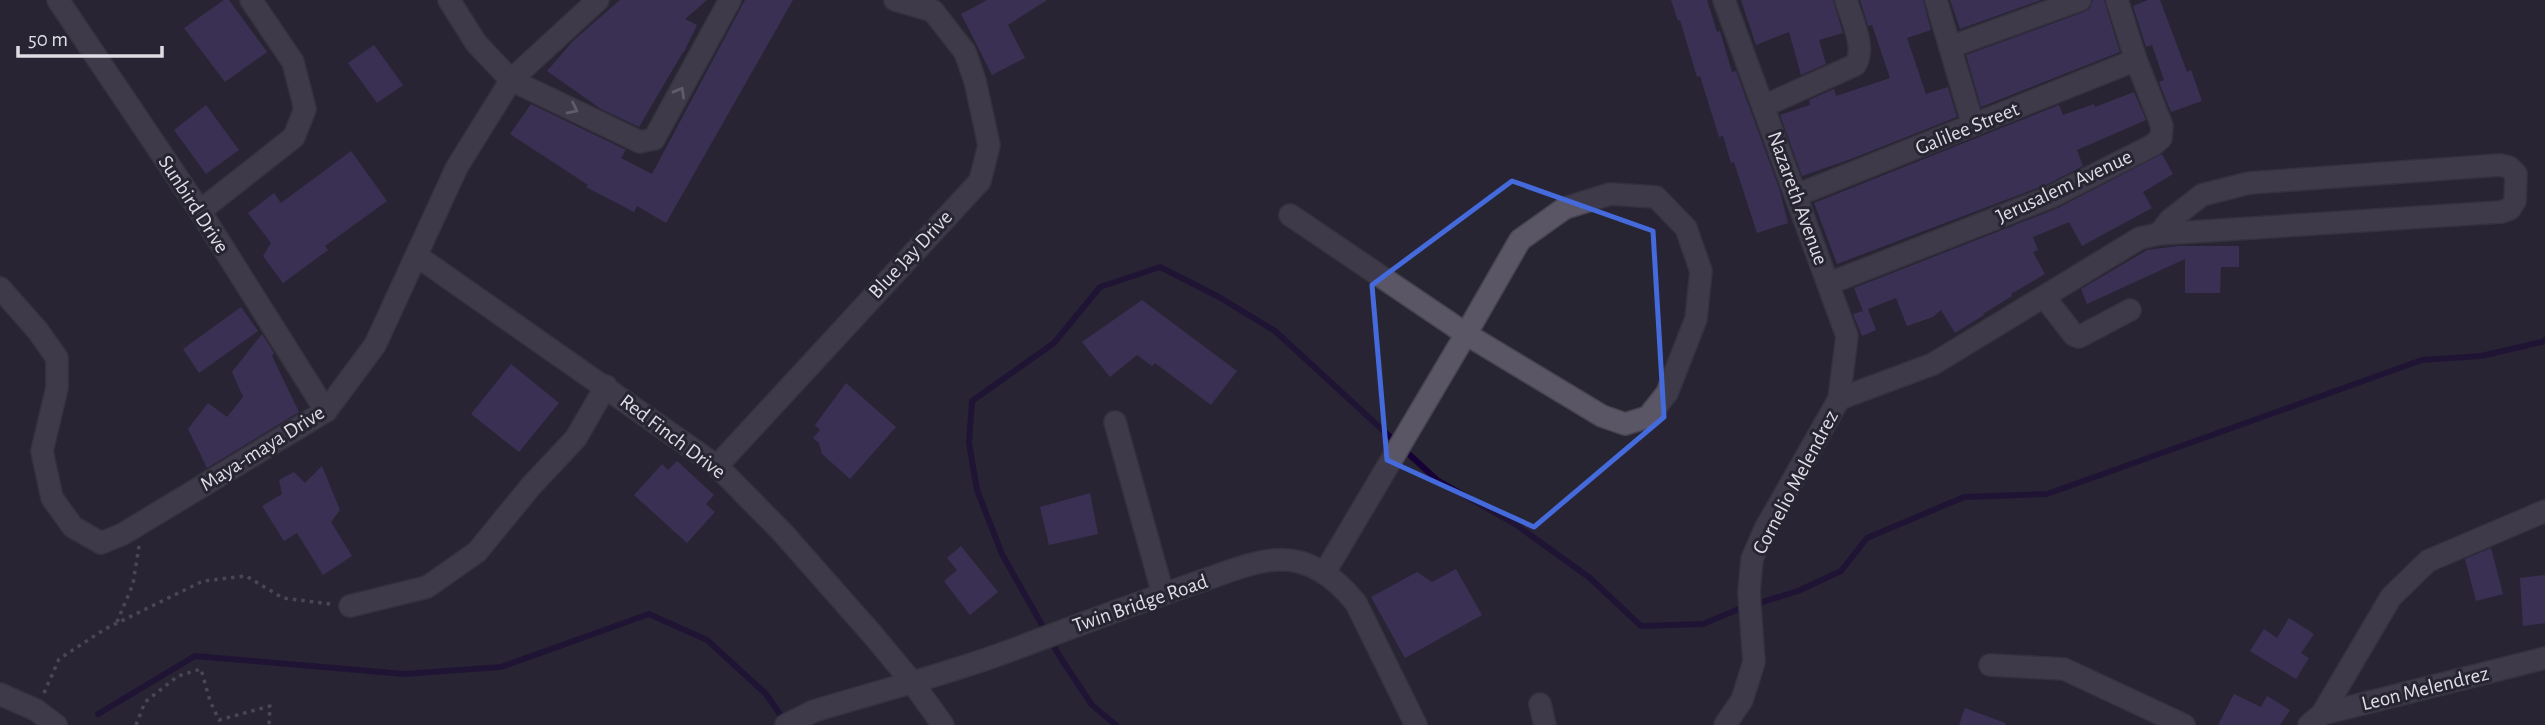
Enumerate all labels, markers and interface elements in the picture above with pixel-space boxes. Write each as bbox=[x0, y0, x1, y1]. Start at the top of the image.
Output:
scale bar bbox=[18, 14, 161, 58]
text: 50 m bbox=[28, 29, 68, 50]
one-way arrow bbox=[672, 86, 685, 99]
street label: Galilee Street bbox=[1912, 98, 2022, 159]
one-way arrow bbox=[565, 101, 578, 115]
street label: Nazareth Avenue bbox=[1764, 129, 1831, 268]
street label: Jerusalem Avenue bbox=[1993, 146, 2135, 227]
street label: Sunbird Drive bbox=[154, 152, 233, 257]
street label: Blue Jay Drive bbox=[865, 206, 956, 302]
street label: Red Finch Drive bbox=[616, 390, 729, 483]
street label: Maya-maya Drive bbox=[196, 402, 328, 495]
street label: Cornelio Melendrez bbox=[1749, 407, 1842, 558]
street label: Twin Bridge Road bbox=[1070, 570, 1211, 636]
street label: Leon Melendrez bbox=[2359, 663, 2491, 714]

